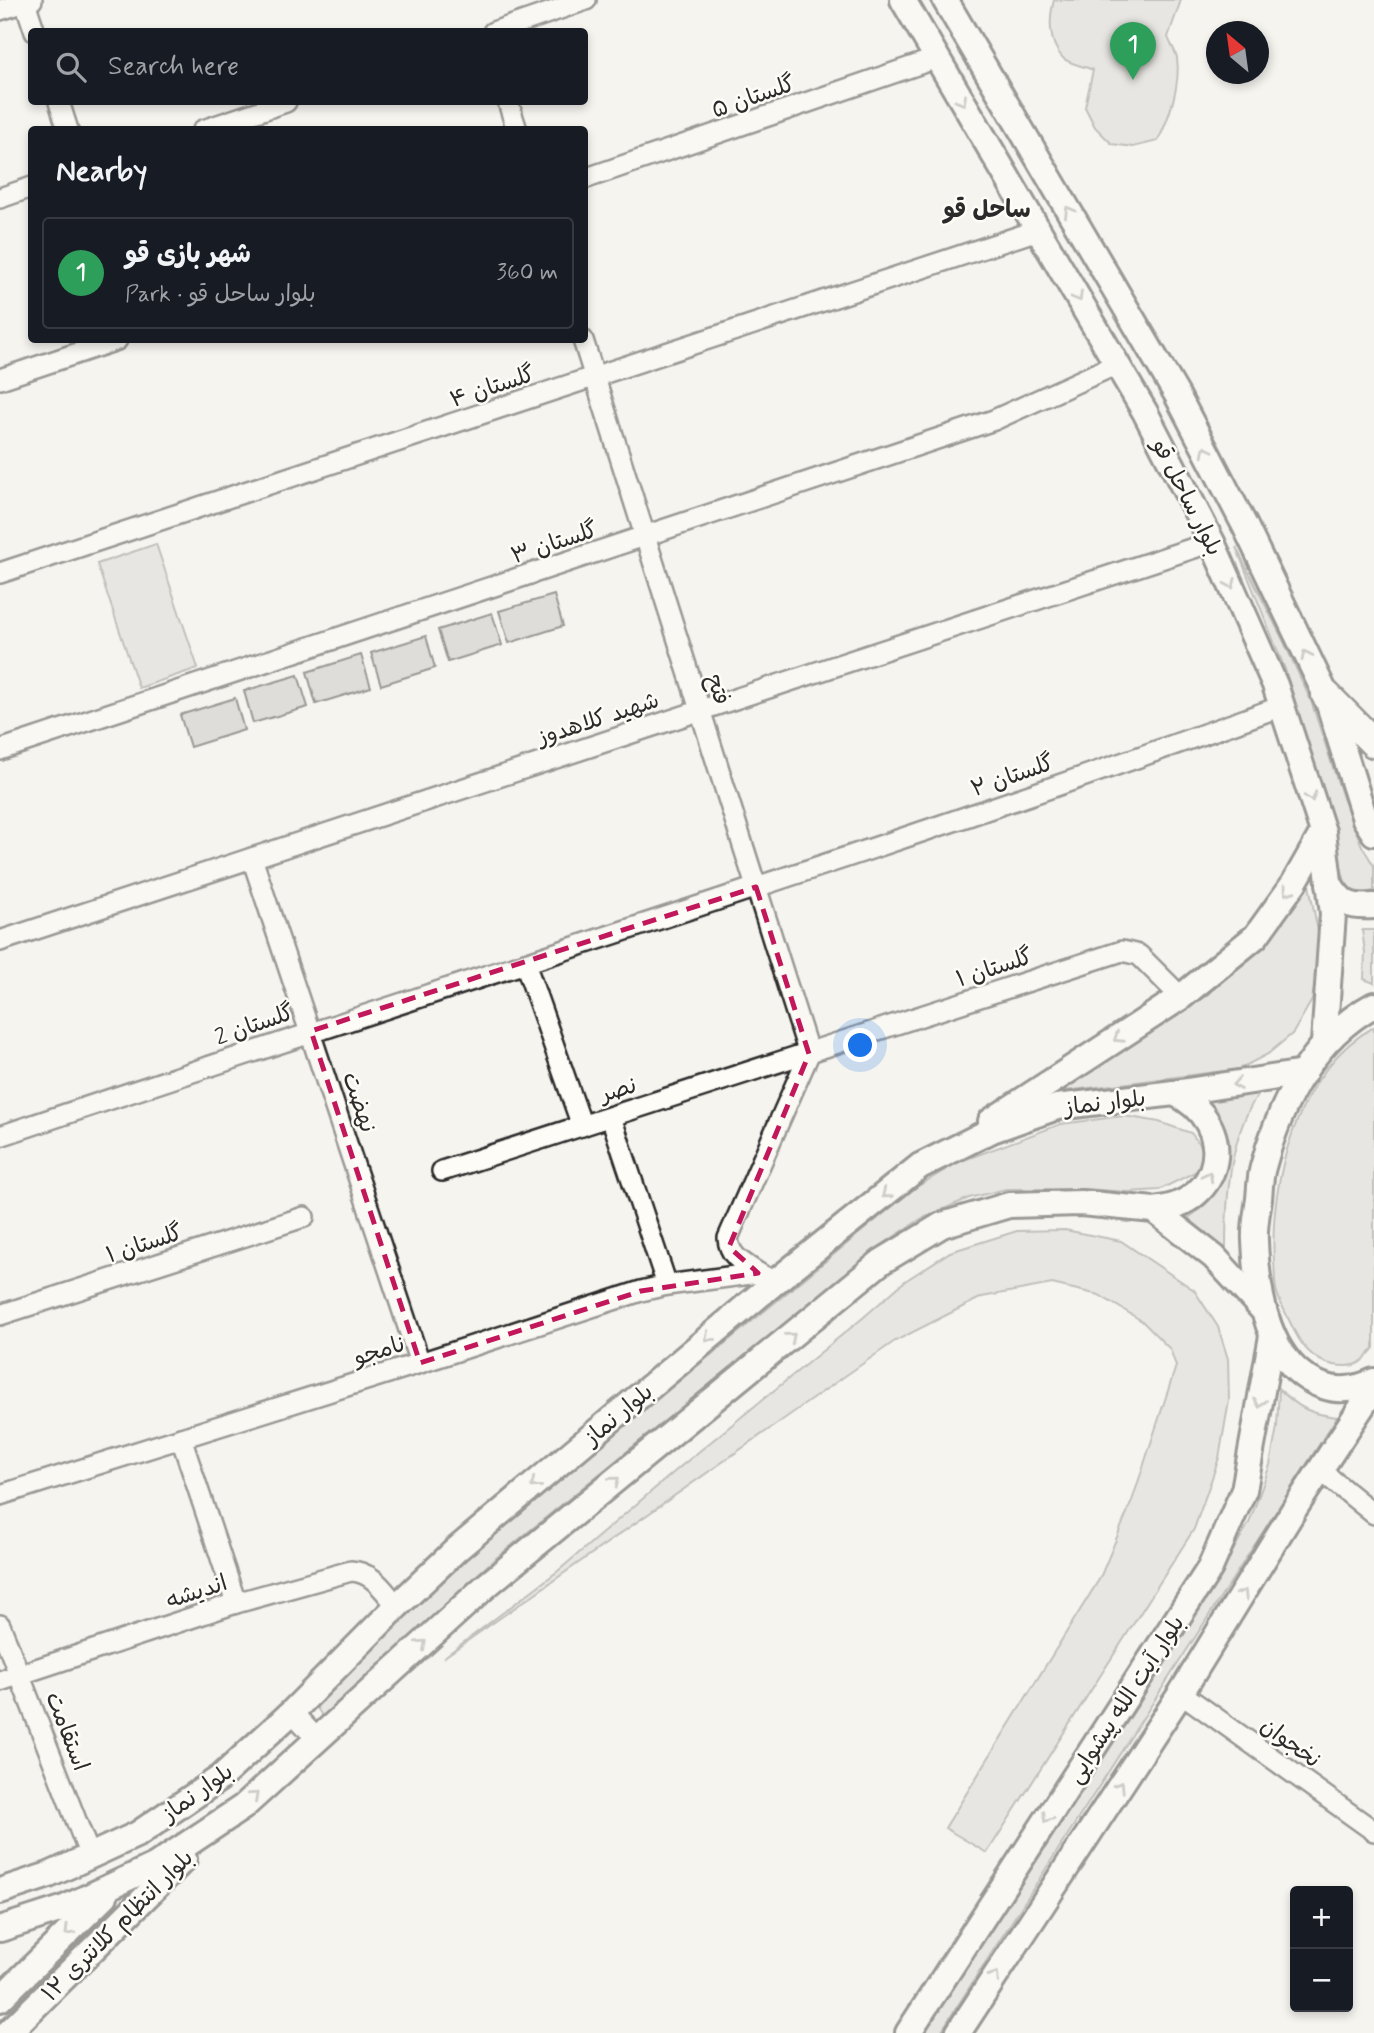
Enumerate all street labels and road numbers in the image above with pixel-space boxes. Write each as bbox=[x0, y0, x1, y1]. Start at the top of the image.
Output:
street label: گلستان ۵ bbox=[708, 70, 800, 126]
street label: گلستان ۴ bbox=[446, 360, 539, 416]
street label: بلوار ساحل قو bbox=[1143, 433, 1228, 561]
street label: گلستان ۳ bbox=[507, 516, 602, 572]
street label: فتح bbox=[698, 671, 736, 709]
street label: شهید کلاهدوز bbox=[532, 686, 663, 754]
street label: گلستان ۲ bbox=[967, 749, 1058, 805]
street label: گلستان ۱ bbox=[952, 942, 1037, 995]
street label: گلستان 2 bbox=[211, 998, 298, 1053]
street label: نهضت bbox=[334, 1068, 382, 1137]
street label: نصر bbox=[595, 1071, 640, 1111]
street label: بلوار نماز bbox=[1061, 1084, 1148, 1124]
street label: گلستان ۱ bbox=[102, 1218, 187, 1271]
street label: نامجو bbox=[348, 1330, 409, 1374]
street label: بلوار نماز bbox=[577, 1378, 660, 1455]
street label: اندیشه bbox=[162, 1569, 231, 1617]
street label: بلوار آیت الله پیشوایی bbox=[1061, 1610, 1192, 1790]
street label: استقامت bbox=[37, 1688, 95, 1775]
street label: نخجوان bbox=[1254, 1712, 1326, 1776]
street label: بلوار نماز bbox=[155, 1758, 240, 1831]
street label: بلوار انتظام کلانتری ۱۲ bbox=[36, 1844, 202, 2010]

